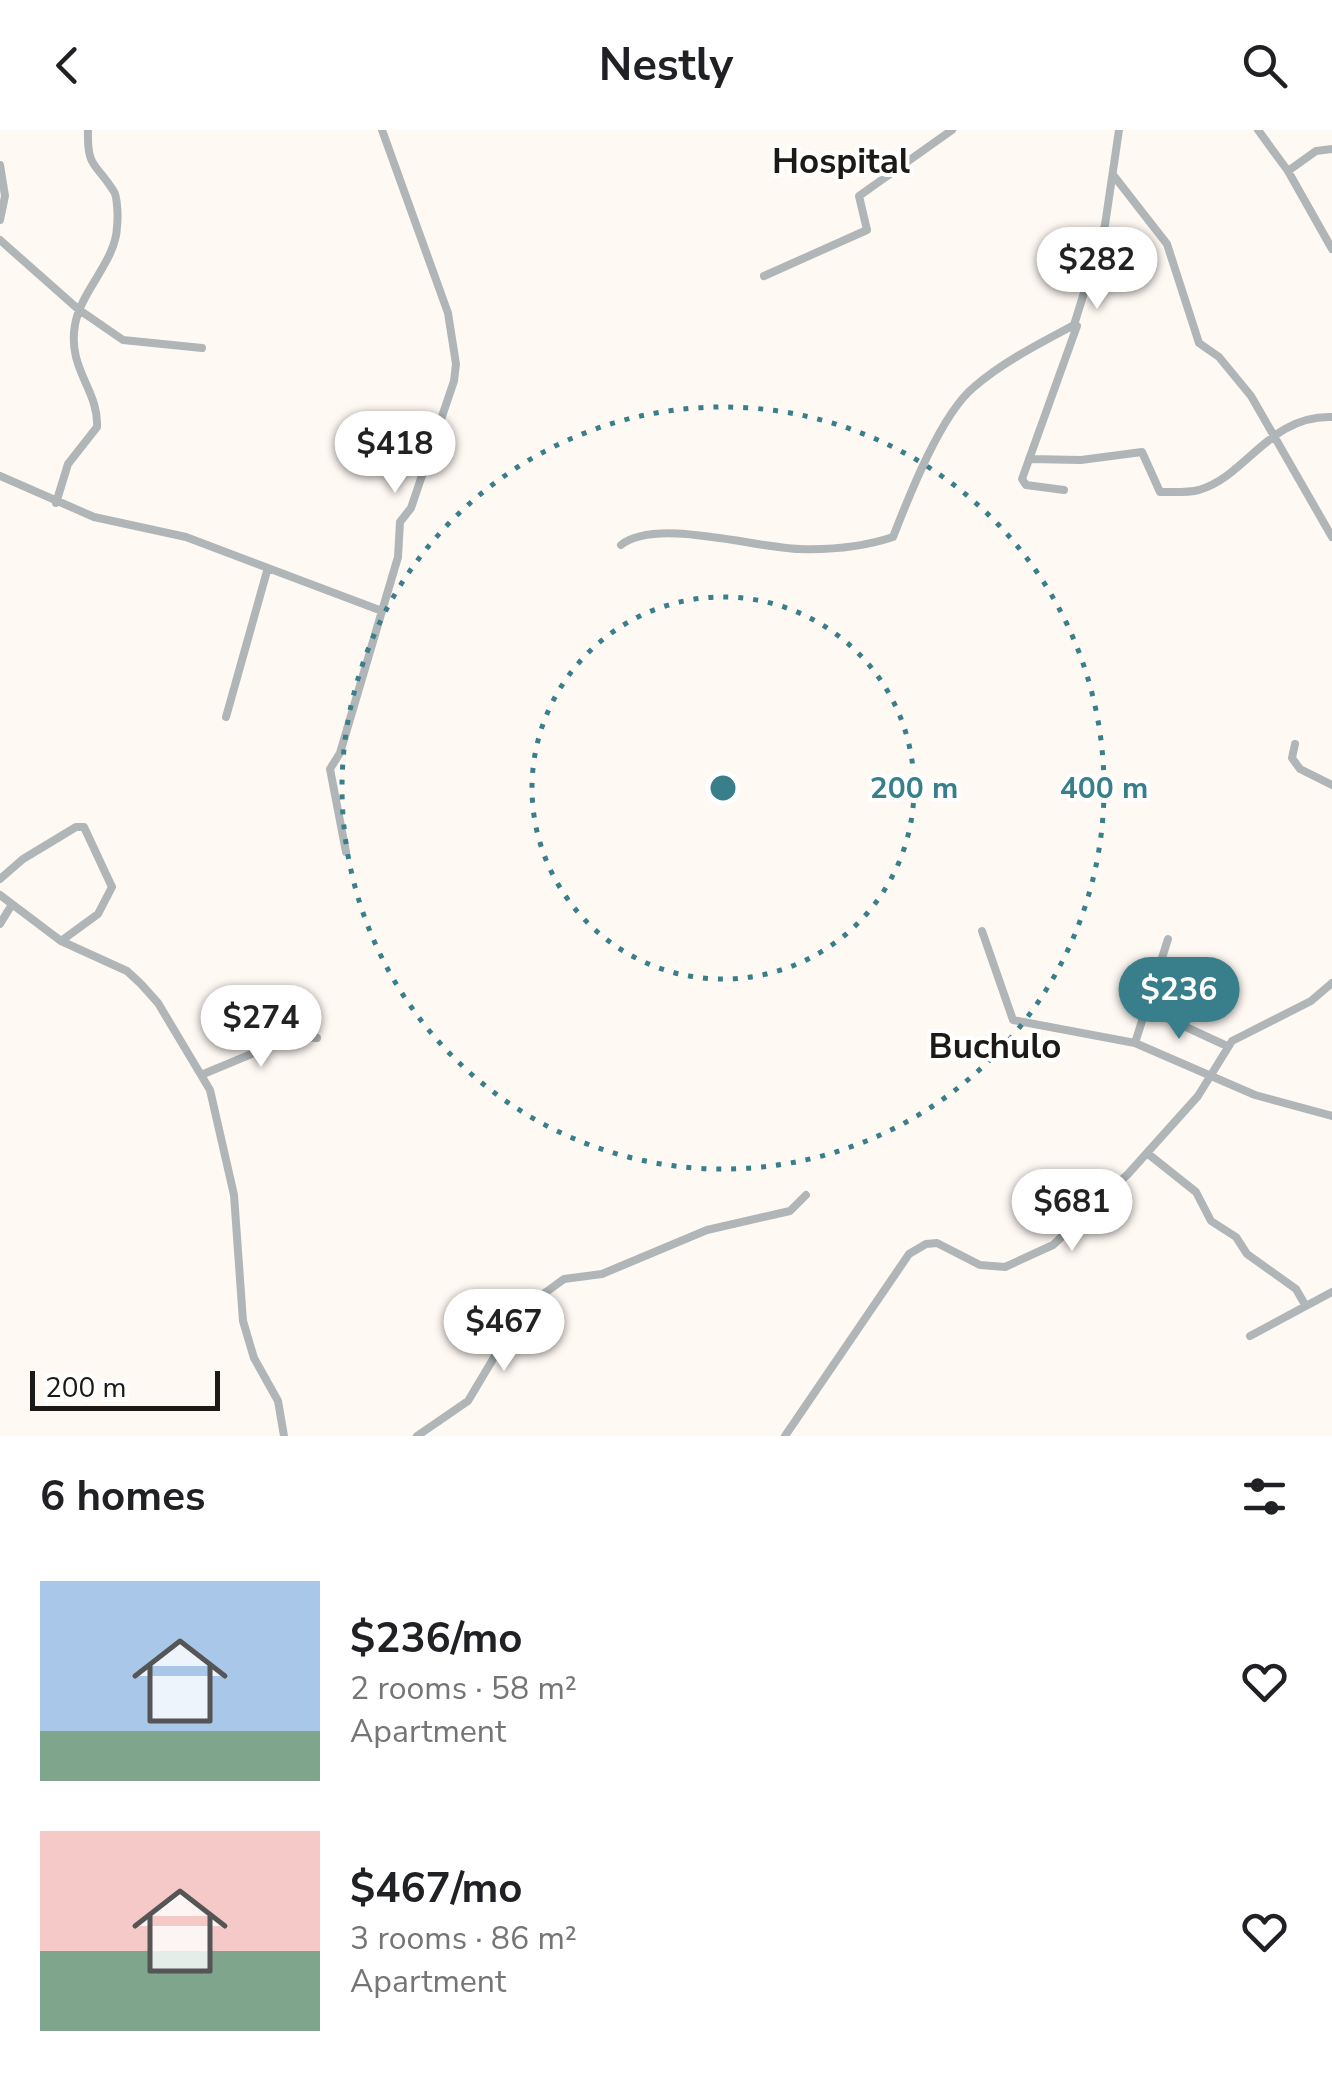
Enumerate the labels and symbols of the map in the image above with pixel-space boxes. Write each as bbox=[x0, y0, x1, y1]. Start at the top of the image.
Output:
district label: Hospital bbox=[772, 138, 910, 185]
pin: $282 bbox=[1038, 227, 1156, 312]
pin: $418 bbox=[336, 411, 454, 496]
text: 200 m bbox=[870, 768, 958, 809]
text: 400 m bbox=[1060, 768, 1148, 809]
centre of rings bbox=[705, 770, 741, 806]
pin: $236 bbox=[1120, 957, 1238, 1042]
pin: $274 bbox=[202, 985, 320, 1070]
district label: Buchulo bbox=[929, 1023, 1061, 1070]
pin: $681 bbox=[1013, 1169, 1131, 1254]
pin: $467 bbox=[445, 1289, 563, 1374]
scale bar bbox=[30, 1366, 220, 1410]

